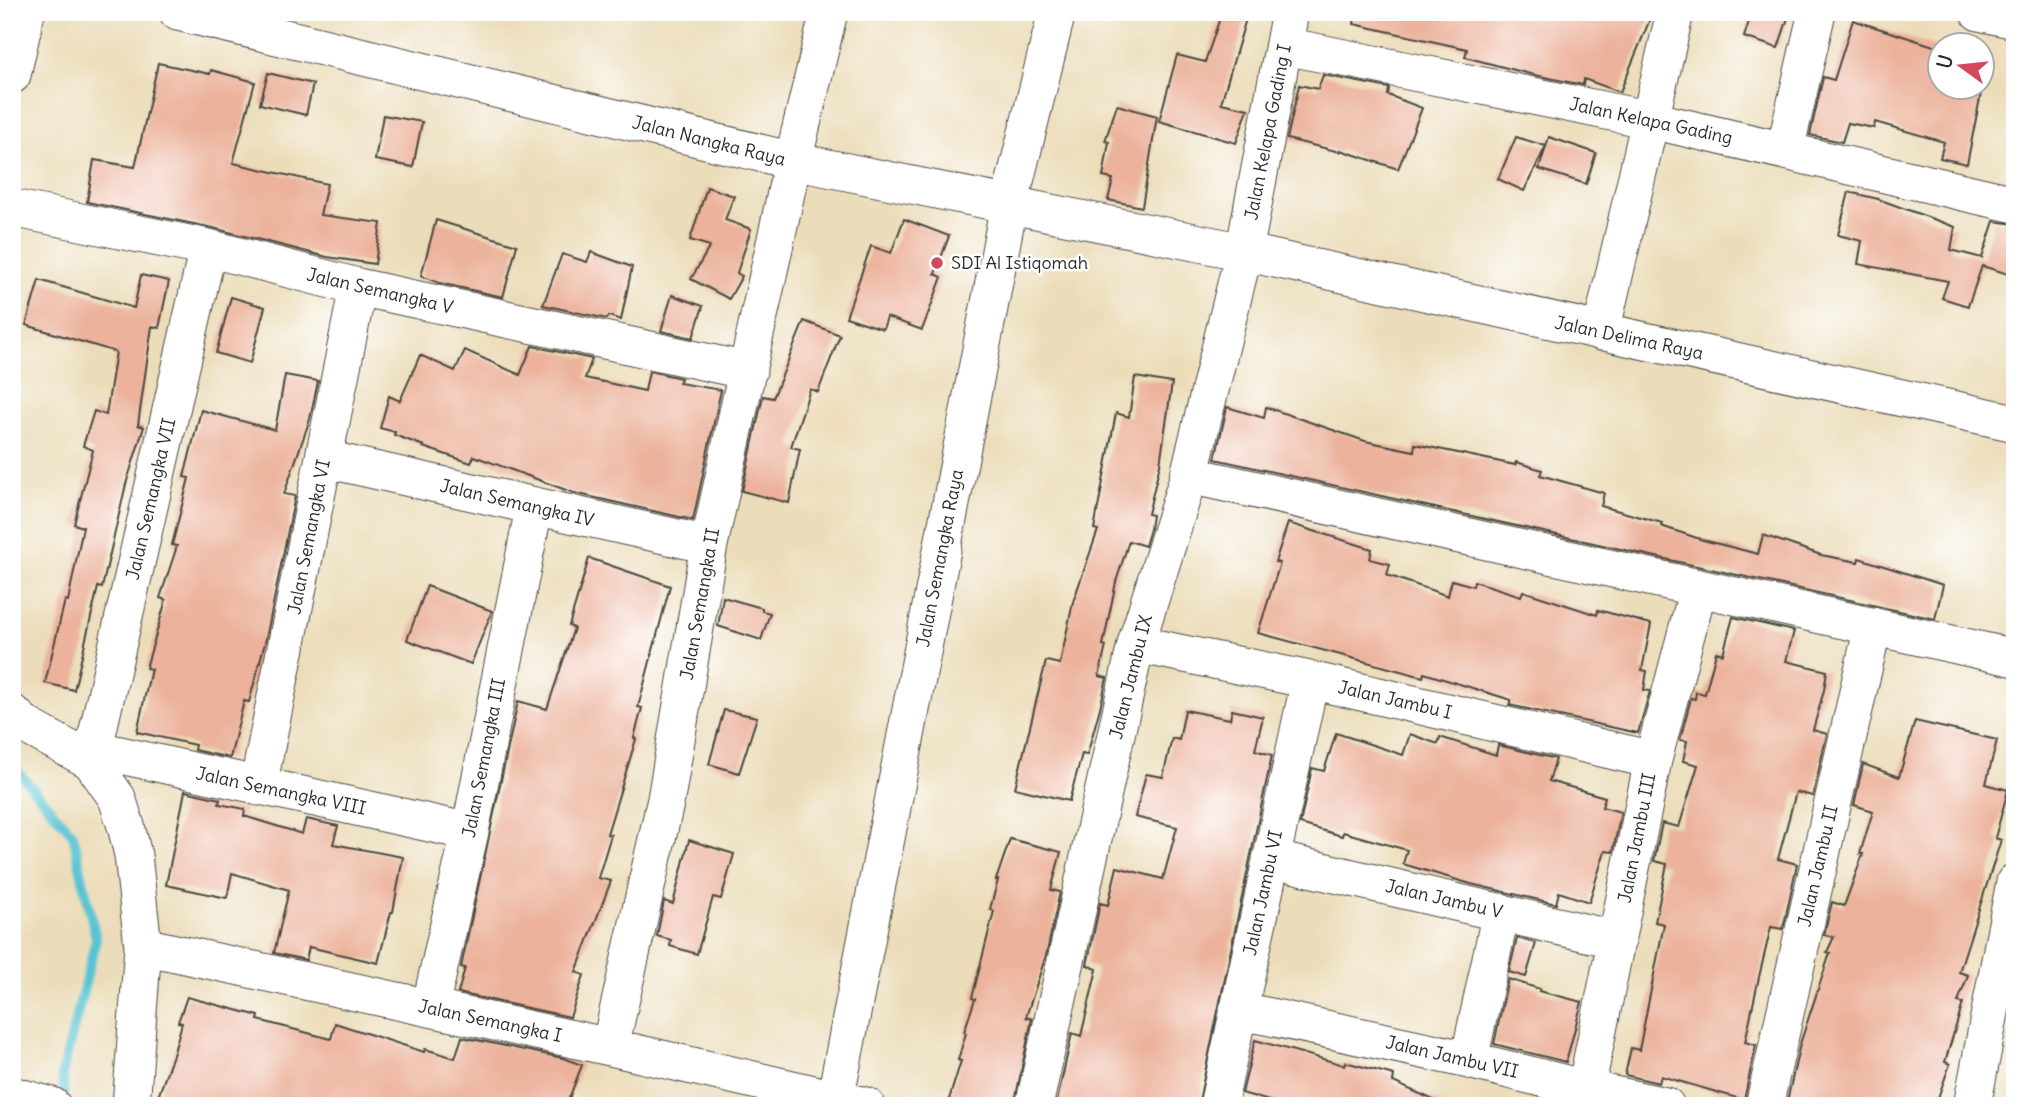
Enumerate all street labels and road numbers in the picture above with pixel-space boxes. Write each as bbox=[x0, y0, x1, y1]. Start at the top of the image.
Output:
street label: Jalan Kelapa Gading I bbox=[1239, 42, 1296, 222]
street label: Jalan Kelapa Gading bbox=[1567, 92, 1735, 149]
street label: Jalan Nangka Raya bbox=[630, 110, 788, 171]
street label: Jalan Semangka V bbox=[305, 262, 456, 319]
street label: Jalan Delima Raya bbox=[1553, 311, 1706, 364]
street label: Jalan Semangka VII bbox=[121, 416, 180, 582]
street label: Jalan Semangka VI bbox=[282, 457, 335, 616]
street label: Jalan Semangka Raya bbox=[911, 467, 968, 649]
street label: Jalan Semangka IV bbox=[438, 474, 596, 531]
street label: Jalan Semangka II bbox=[675, 526, 724, 682]
street label: Jalan Jambu IX bbox=[1104, 612, 1157, 741]
street label: Jalan Jambu I bbox=[1336, 675, 1454, 724]
street label: Jalan Semangka III bbox=[457, 676, 510, 840]
street label: Jalan Semangka VIII bbox=[194, 761, 368, 820]
street label: Jalan Jambu III bbox=[1613, 771, 1660, 905]
street label: Jalan Jambu II bbox=[1792, 803, 1843, 929]
street label: Jalan Jambu VI bbox=[1238, 828, 1287, 958]
street label: Jalan Jambu V bbox=[1383, 874, 1505, 923]
street label: Jalan Semangka I bbox=[416, 994, 564, 1047]
street label: Jalan Jambu VII bbox=[1384, 1030, 1521, 1083]

